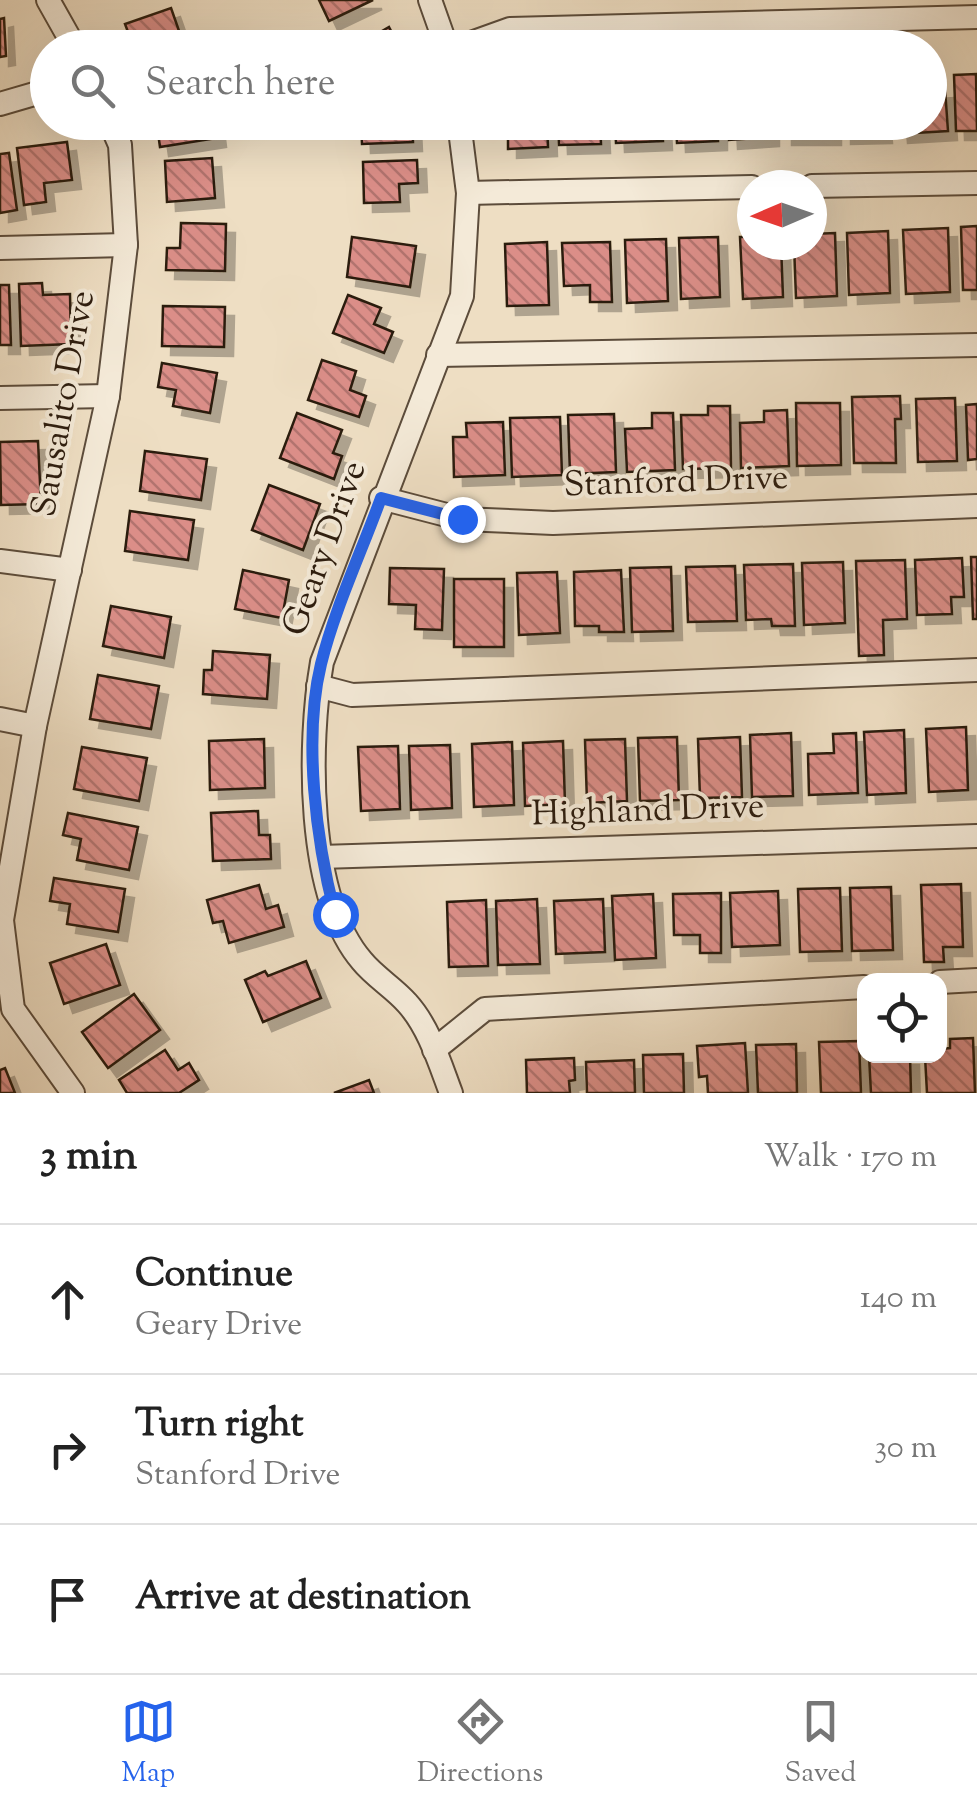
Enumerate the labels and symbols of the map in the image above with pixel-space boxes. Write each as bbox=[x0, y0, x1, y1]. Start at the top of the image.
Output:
north arrow bbox=[737, 170, 827, 260]
street label: Sausalito Drive bbox=[20, 287, 110, 521]
street label: Geary Drive bbox=[271, 454, 381, 644]
street label: Stanford Drive bbox=[563, 454, 789, 512]
route end bbox=[440, 497, 486, 543]
street label: Highland Drive bbox=[531, 782, 765, 842]
route start bbox=[313, 892, 359, 938]

